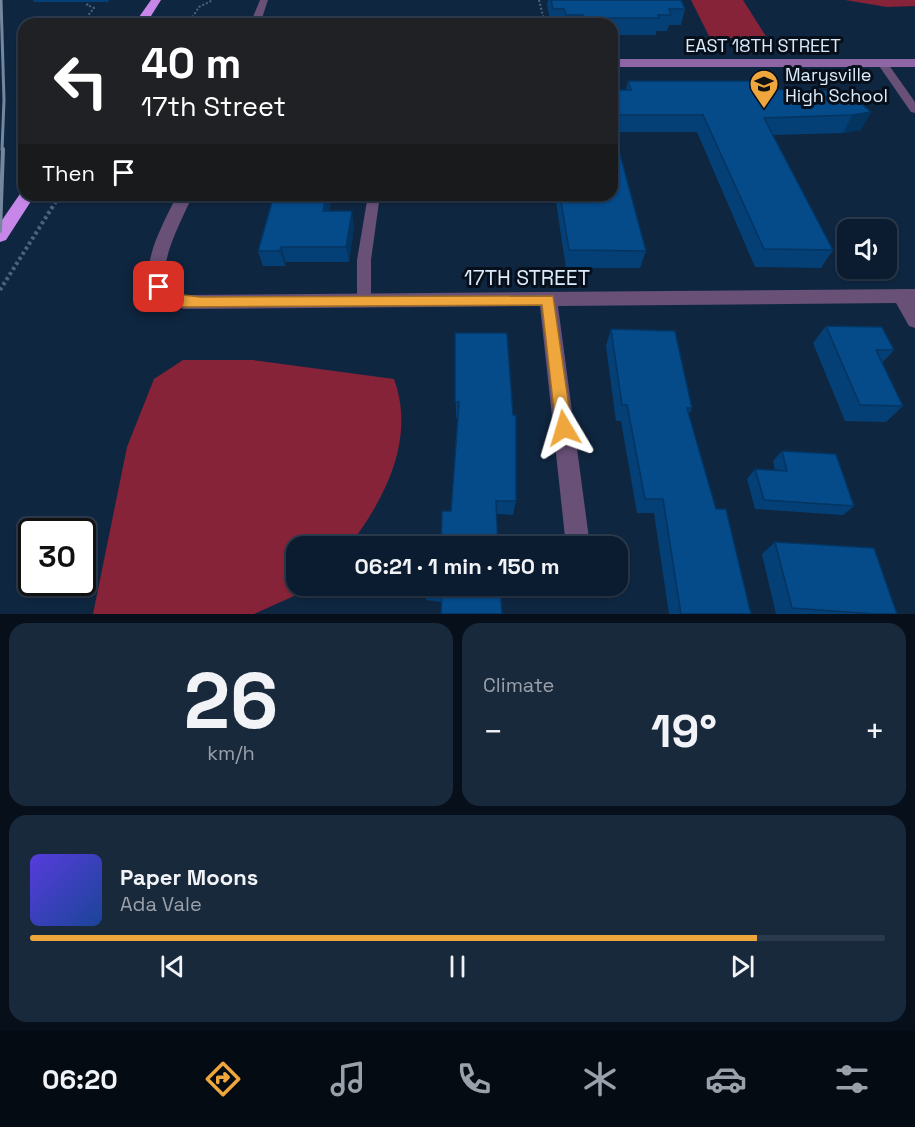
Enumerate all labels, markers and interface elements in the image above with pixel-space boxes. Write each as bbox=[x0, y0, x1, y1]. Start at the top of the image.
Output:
street label: EAST 18TH STREET bbox=[685, 34, 841, 57]
text: 40 m bbox=[141, 37, 241, 90]
icon: left bbox=[42, 42, 120, 120]
place label: Marysville High School bbox=[785, 63, 888, 107]
school or university icon: Marysville High School bbox=[748, 68, 780, 110]
text: 17th Street bbox=[141, 89, 286, 124]
icon: arrive bbox=[107, 156, 140, 189]
text: Then bbox=[42, 159, 95, 187]
map controls bbox=[837, 219, 897, 279]
button: sound bbox=[837, 219, 897, 279]
pin bbox=[133, 261, 184, 312]
street label: 17TH STREET bbox=[464, 264, 590, 291]
icon: arrive bbox=[142, 270, 175, 303]
position arrow bbox=[532, 396, 596, 460]
speed limit sign: 30 bbox=[18, 518, 96, 596]
text: 06:21 · 1 min · 150 m bbox=[355, 552, 559, 580]
text: 26 bbox=[184, 651, 278, 751]
text: Climate bbox=[483, 672, 554, 698]
text: 19° bbox=[651, 703, 717, 760]
text: − bbox=[483, 711, 503, 753]
text: + bbox=[865, 711, 885, 753]
text: km/h bbox=[207, 740, 255, 766]
text: Paper Moons bbox=[120, 863, 258, 891]
text: Ada Vale bbox=[120, 891, 202, 917]
icon: previous bbox=[156, 950, 189, 983]
icon: pause bbox=[441, 950, 474, 983]
icon: next bbox=[726, 950, 759, 983]
icon: directions bbox=[202, 1058, 244, 1100]
icon: music bbox=[327, 1058, 369, 1100]
icon: phone bbox=[453, 1058, 495, 1100]
icon: climate bbox=[579, 1058, 621, 1100]
icon: car bbox=[705, 1058, 747, 1100]
icon: filters bbox=[831, 1058, 873, 1100]
text: 06:20 bbox=[42, 1062, 118, 1097]

